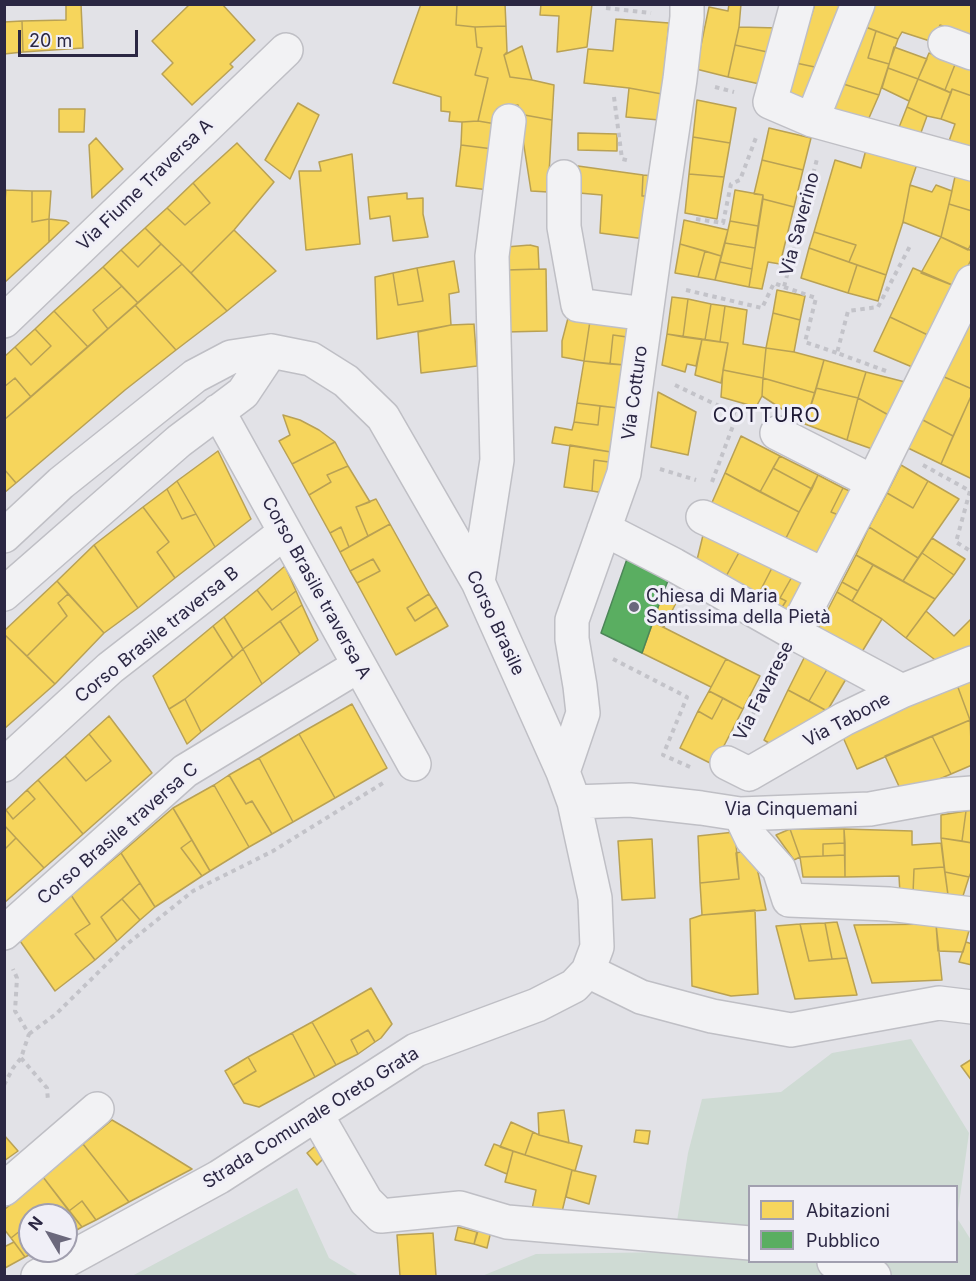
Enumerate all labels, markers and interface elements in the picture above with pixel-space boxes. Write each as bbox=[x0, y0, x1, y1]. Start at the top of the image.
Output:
scale bar bbox=[21, 18, 141, 56]
text: 20 m bbox=[29, 30, 72, 51]
street label: Via Fiume Traversa A bbox=[73, 115, 217, 255]
street label: Via Saverino bbox=[776, 170, 824, 278]
street label: Via Cotturo bbox=[618, 344, 652, 442]
district label: COTTURO bbox=[713, 404, 821, 428]
street label: Corso Brasile traversa A bbox=[257, 493, 375, 683]
street label: Corso Brasile traversa B bbox=[71, 562, 243, 708]
street label: Corso Brasile bbox=[461, 567, 529, 679]
place label: Chiesa di Maria Santissima della Pietà bbox=[646, 586, 831, 628]
marker: Chiesa di Maria Santissima della Pietà bbox=[627, 600, 641, 614]
street label: Via Favarese bbox=[730, 638, 798, 744]
street label: Via Tabone bbox=[800, 688, 894, 752]
street label: Corso Brasile traversa C bbox=[33, 758, 203, 910]
street label: Via Cinquemani bbox=[724, 799, 858, 821]
street label: Strada Comunale Oreto Grata bbox=[199, 1043, 423, 1193]
legend bbox=[748, 1185, 958, 1263]
text: Abitazioni bbox=[806, 1200, 890, 1221]
north arrow bbox=[18, 1203, 78, 1263]
text: N bbox=[24, 1212, 47, 1234]
text: Pubblico bbox=[806, 1230, 880, 1251]

